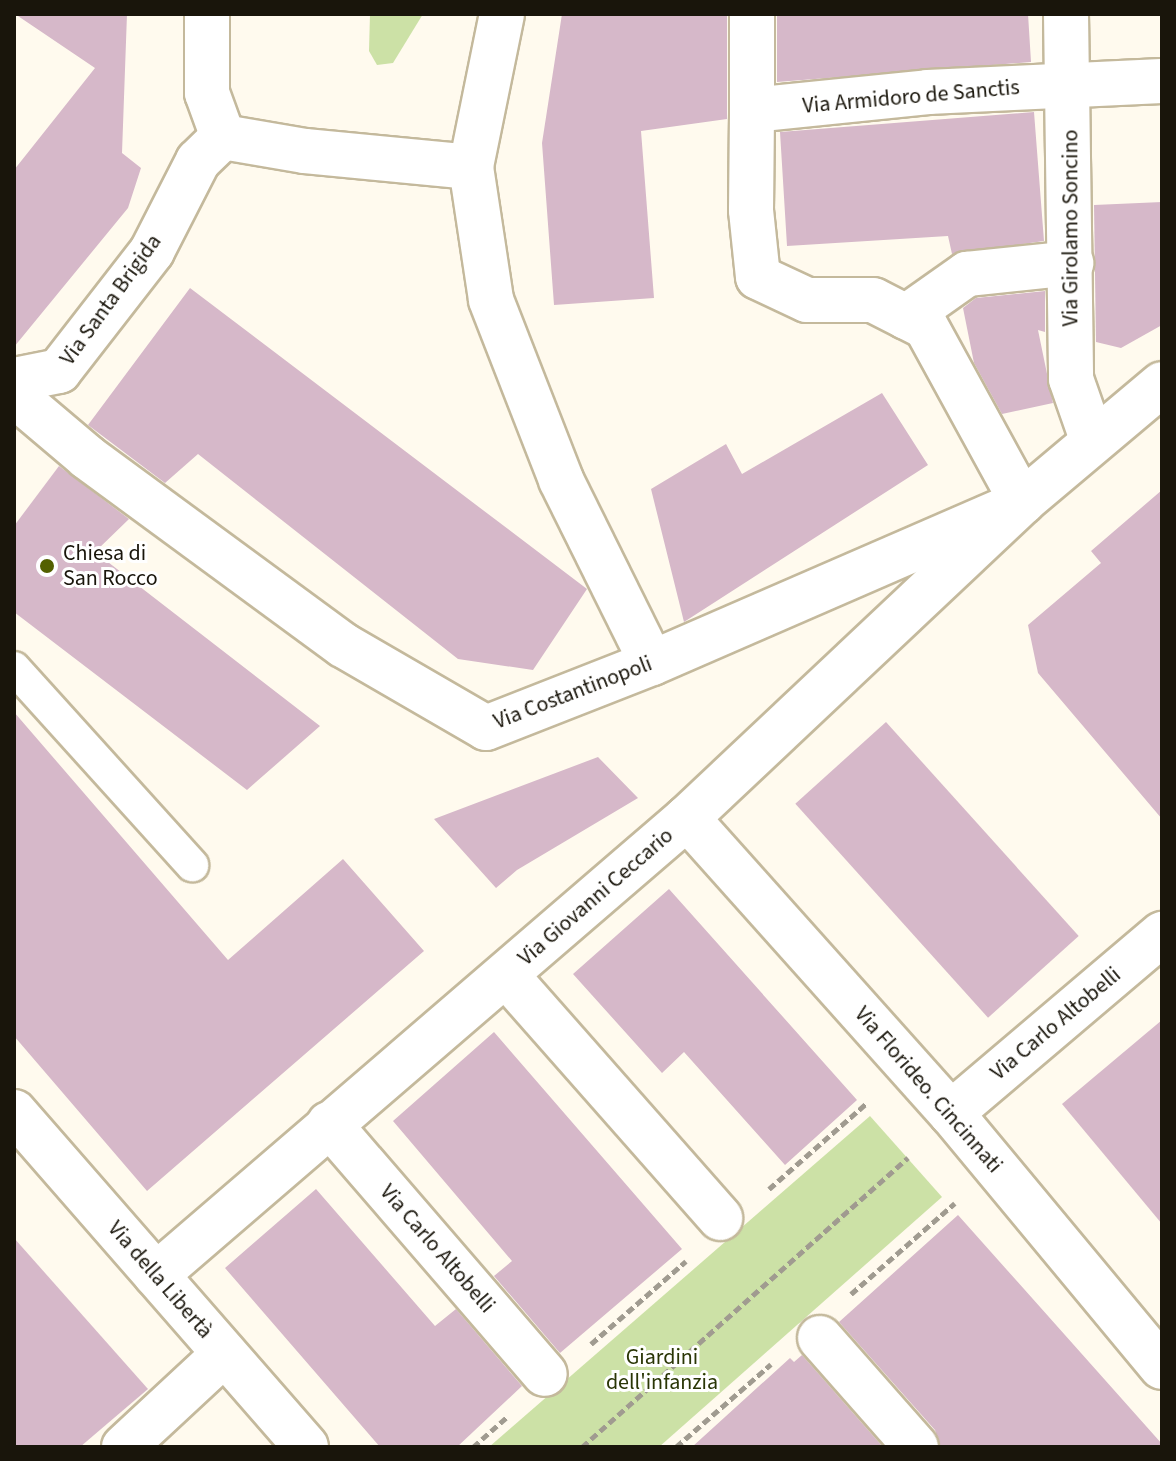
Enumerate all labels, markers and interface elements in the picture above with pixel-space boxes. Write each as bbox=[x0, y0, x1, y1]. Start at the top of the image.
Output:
street label: Via Armidoro de Sanctis bbox=[801, 74, 1021, 120]
street label: Via Girolamo Soncino bbox=[1058, 130, 1084, 326]
street label: Via Santa Brigida bbox=[55, 229, 167, 371]
place label: Chiesa di San Rocco bbox=[63, 540, 158, 592]
marker: Chiesa di San Rocco bbox=[38, 557, 56, 575]
street label: Via Costantinopoli bbox=[490, 651, 656, 735]
street label: Via Giovanni Ceccario bbox=[513, 822, 679, 972]
street label: Via Carlo Altobelli bbox=[986, 962, 1126, 1086]
street label: Via Florideo. Cincinnati bbox=[849, 1002, 1007, 1178]
street label: Via Carlo Altobelli bbox=[374, 1179, 500, 1319]
street label: Via della Libertà bbox=[102, 1216, 218, 1344]
park label: Giardini dell'infanzia bbox=[606, 1344, 718, 1396]

